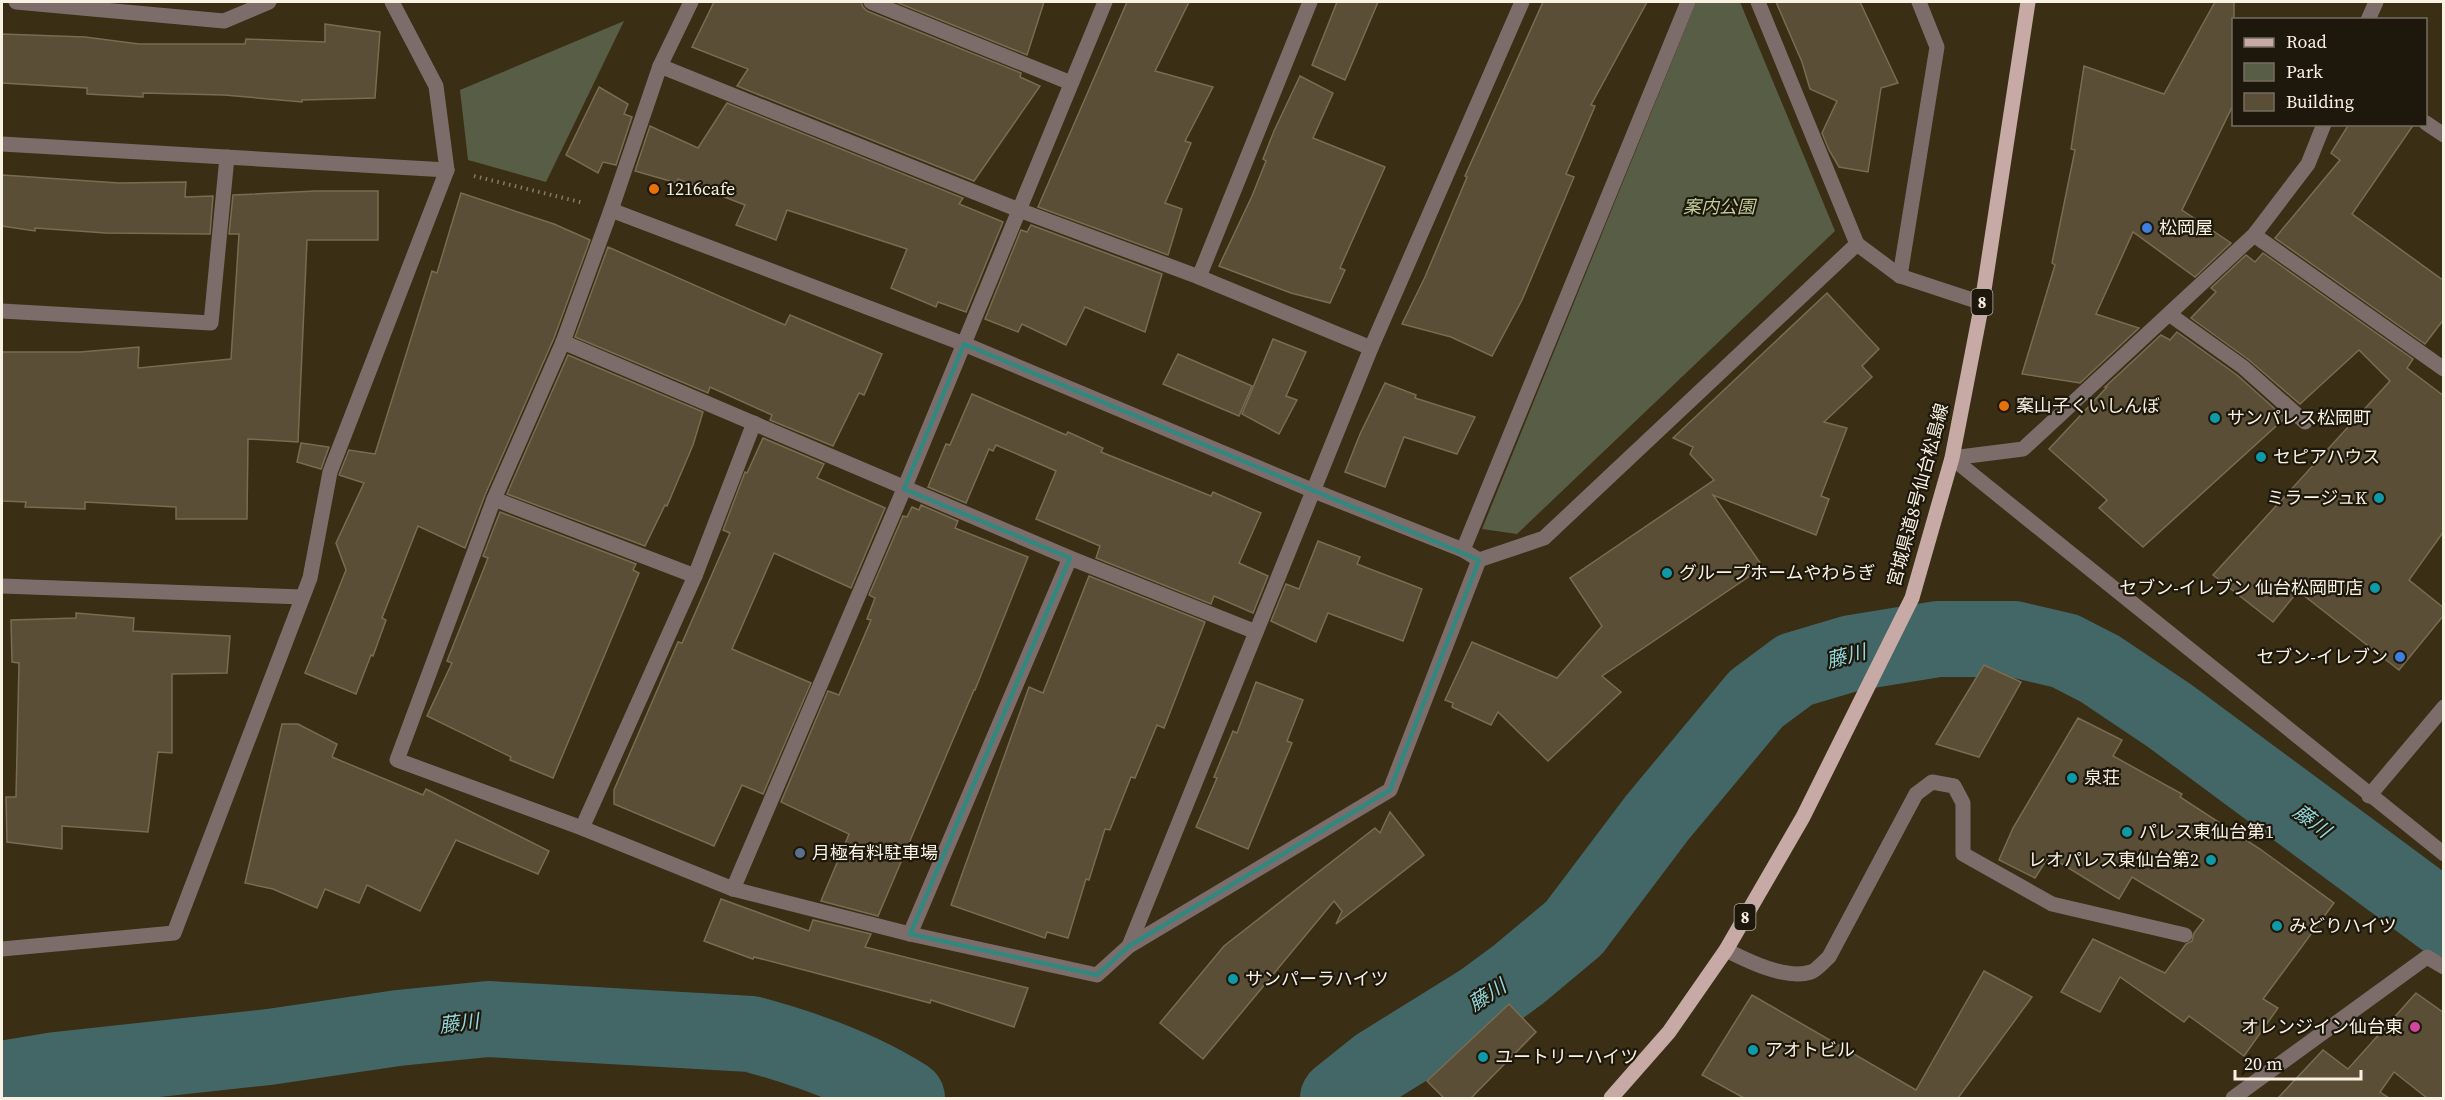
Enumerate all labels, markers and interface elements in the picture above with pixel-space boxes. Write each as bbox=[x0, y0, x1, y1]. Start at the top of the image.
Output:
legend bbox=[2232, 18, 2427, 126]
text: Road bbox=[2286, 29, 2327, 54]
text: Park bbox=[2286, 59, 2323, 84]
text: Building bbox=[2286, 89, 2354, 114]
place label: 1216cafe bbox=[666, 176, 735, 201]
marker: 1216cafe bbox=[647, 182, 661, 196]
park label: 案内公園 bbox=[1683, 194, 1758, 219]
place label: 松岡屋 bbox=[2159, 215, 2213, 240]
marker: 松岡屋 bbox=[2140, 221, 2154, 235]
road number: 8 bbox=[1972, 289, 1992, 315]
place label: 案山子くいしんぼ bbox=[2016, 393, 2160, 418]
marker: 案山子くいしんぼ bbox=[1997, 399, 2011, 413]
street label: 宮城県道8号仙台松島線 bbox=[1881, 400, 1954, 589]
place label: サンパレス松岡町 bbox=[2227, 405, 2371, 430]
marker: サンパレス松岡町 bbox=[2208, 411, 2222, 425]
place label: セピアハウス bbox=[2273, 444, 2380, 469]
marker: セピアハウス bbox=[2254, 450, 2268, 464]
place label: ミラージュK bbox=[2267, 485, 2367, 510]
marker: ミラージュK bbox=[2372, 491, 2386, 505]
place label: グループホームやわらぎ bbox=[1679, 560, 1875, 585]
marker: グループホームやわらぎ bbox=[1660, 566, 1674, 580]
place label: セブン-イレブン 仙台松岡町店 bbox=[2119, 575, 2363, 600]
marker: セブン-イレブン 仙台松岡町店 bbox=[2368, 581, 2382, 595]
water label: 藤川 bbox=[1823, 637, 1871, 674]
place label: セブン-イレブン bbox=[2256, 644, 2388, 669]
marker: セブン-イレブン bbox=[2393, 650, 2407, 664]
place label: 泉荘 bbox=[2084, 765, 2120, 790]
marker: 泉荘 bbox=[2065, 771, 2079, 785]
water label: 藤川 bbox=[2288, 798, 2338, 845]
place label: パレス東仙台第1 bbox=[2139, 819, 2274, 844]
marker: パレス東仙台第1 bbox=[2120, 825, 2134, 839]
place label: 月極有料駐車場 bbox=[812, 840, 938, 865]
marker: 月極有料駐車場 bbox=[793, 846, 807, 860]
place label: レオパレス東仙台第2 bbox=[2028, 847, 2199, 872]
marker: レオパレス東仙台第2 bbox=[2204, 853, 2218, 867]
road number: 8 bbox=[1734, 904, 1756, 930]
place label: みどりハイツ bbox=[2289, 913, 2397, 938]
marker: みどりハイツ bbox=[2270, 919, 2284, 933]
place label: サンパーラハイツ bbox=[1245, 966, 1388, 991]
water label: 藤川 bbox=[1463, 971, 1513, 1018]
marker: サンパーラハイツ bbox=[1226, 972, 1240, 986]
water label: 藤川 bbox=[437, 1006, 483, 1039]
place label: オレンジイン仙台東 bbox=[2241, 1014, 2403, 1039]
marker: オレンジイン仙台東 bbox=[2408, 1020, 2422, 1034]
place label: アオトビル bbox=[1765, 1037, 1855, 1062]
marker: アオトビル bbox=[1746, 1043, 1760, 1057]
scale bar bbox=[2235, 1043, 2361, 1081]
place label: ユートリーハイツ bbox=[1495, 1044, 1638, 1069]
marker: ユートリーハイツ bbox=[1476, 1050, 1490, 1064]
text: 20 m bbox=[2244, 1051, 2282, 1076]

